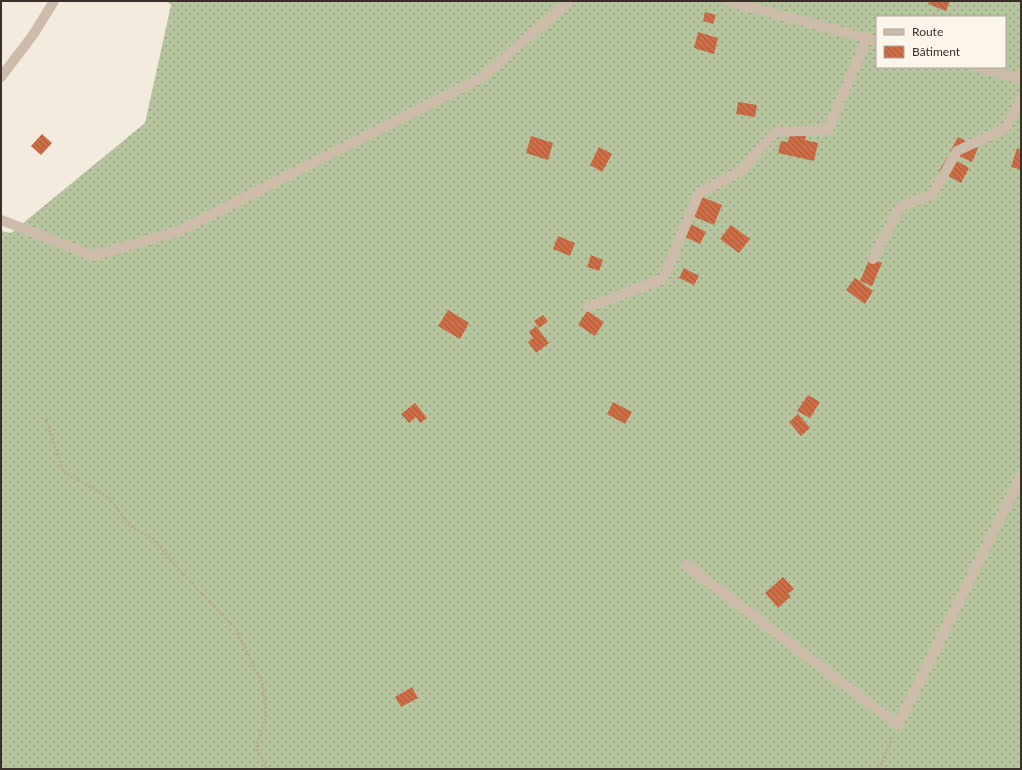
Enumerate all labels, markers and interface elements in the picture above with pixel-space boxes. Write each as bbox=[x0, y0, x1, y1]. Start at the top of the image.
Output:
legend bbox=[876, 16, 1006, 68]
text: Route bbox=[912, 24, 943, 39]
text: Bâtiment bbox=[912, 44, 961, 59]

